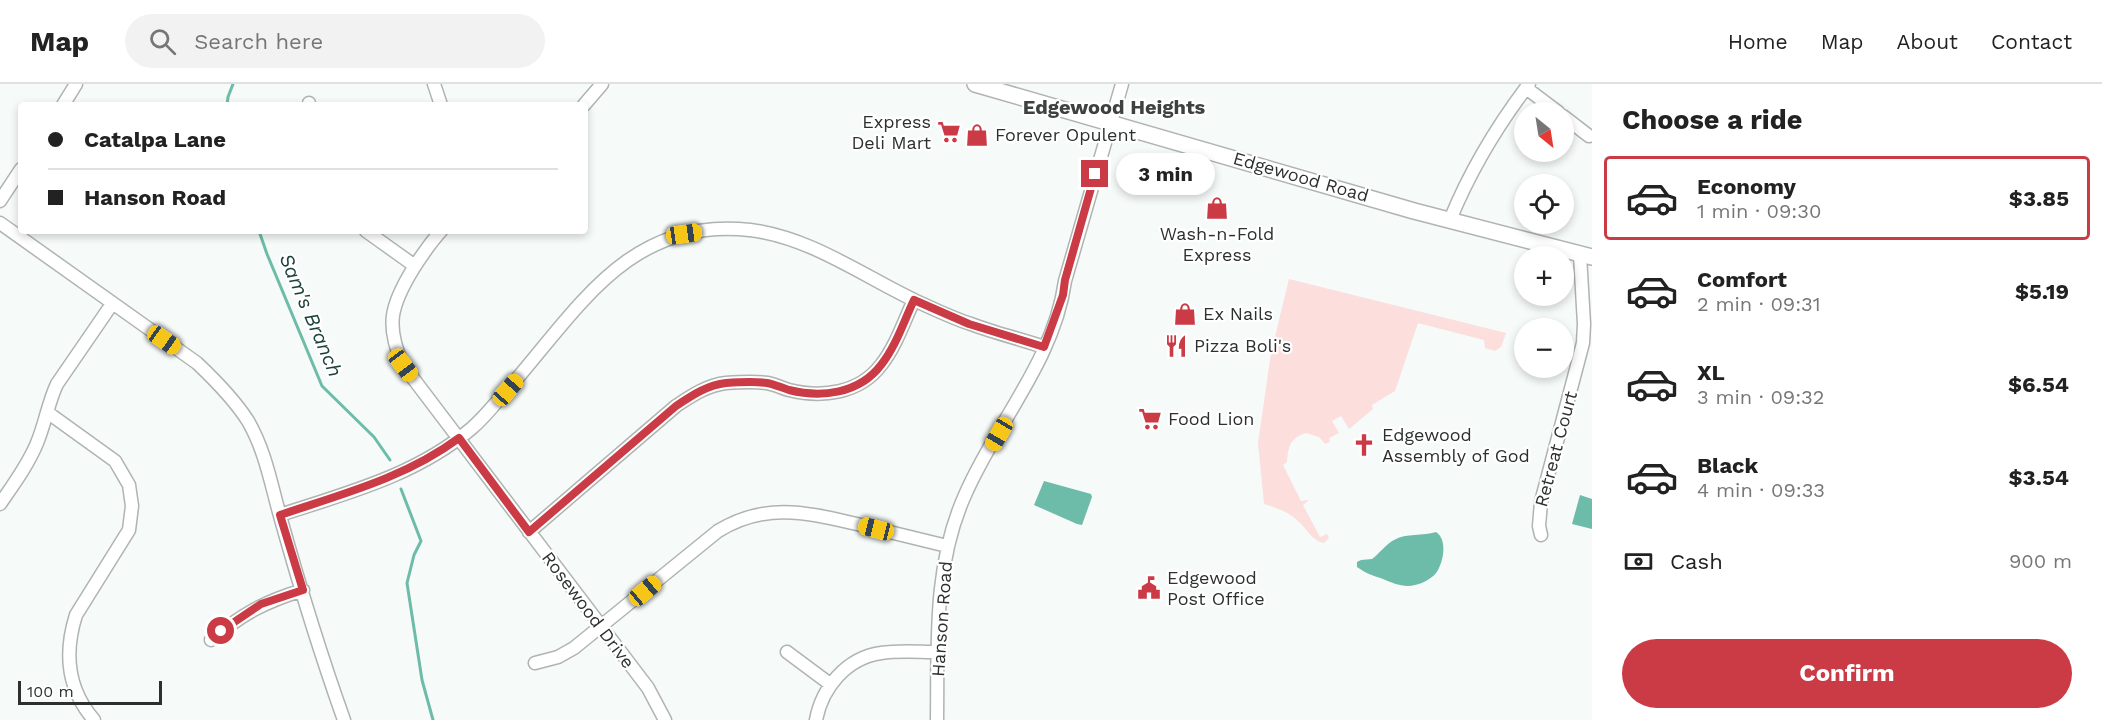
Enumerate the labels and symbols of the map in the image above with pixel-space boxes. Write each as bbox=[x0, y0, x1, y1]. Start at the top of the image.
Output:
district label: Edgewood Heights bbox=[1023, 95, 1206, 119]
north arrow bbox=[1514, 102, 1574, 162]
place label: Express Deli Mart bbox=[851, 111, 931, 153]
supermarket icon: Express Deli Mart bbox=[936, 119, 962, 145]
shop icon: Forever Opulent bbox=[964, 122, 990, 148]
place label: Forever Opulent bbox=[995, 124, 1136, 145]
street label: Edgewood Road bbox=[1231, 147, 1371, 206]
callout: 3 min bbox=[1116, 153, 1215, 195]
route end bbox=[1081, 160, 1108, 187]
shop icon: Wash-n-Fold Express bbox=[1204, 195, 1230, 221]
car bbox=[665, 223, 703, 245]
place label: Wash-n-Fold Express bbox=[1160, 223, 1274, 265]
water label: Sam's Branch bbox=[274, 250, 348, 380]
shop icon: Ex Nails bbox=[1172, 301, 1198, 327]
place label: Ex Nails bbox=[1203, 303, 1273, 324]
car bbox=[144, 322, 184, 358]
restaurant icon: Pizza Boli's bbox=[1163, 333, 1189, 359]
place label: Pizza Boli's bbox=[1194, 335, 1291, 356]
car bbox=[385, 345, 421, 385]
car bbox=[489, 371, 527, 409]
street label: Retreat Court bbox=[1530, 388, 1581, 509]
supermarket icon: Food Lion bbox=[1137, 406, 1163, 432]
place label: Food Lion bbox=[1168, 408, 1255, 429]
car bbox=[982, 414, 1016, 454]
place label: Edgewood Assembly of God bbox=[1382, 424, 1530, 466]
church icon: Edgewood Assembly of God bbox=[1351, 432, 1377, 458]
car bbox=[856, 516, 896, 542]
street label: Rosewood Drive bbox=[538, 547, 639, 672]
street label: Hanson Road bbox=[927, 560, 956, 678]
place label: Edgewood Post Office bbox=[1167, 567, 1265, 609]
car bbox=[625, 573, 665, 609]
public building icon: Edgewood Post Office bbox=[1136, 575, 1162, 601]
route start bbox=[207, 617, 234, 644]
scale bar bbox=[18, 678, 162, 706]

